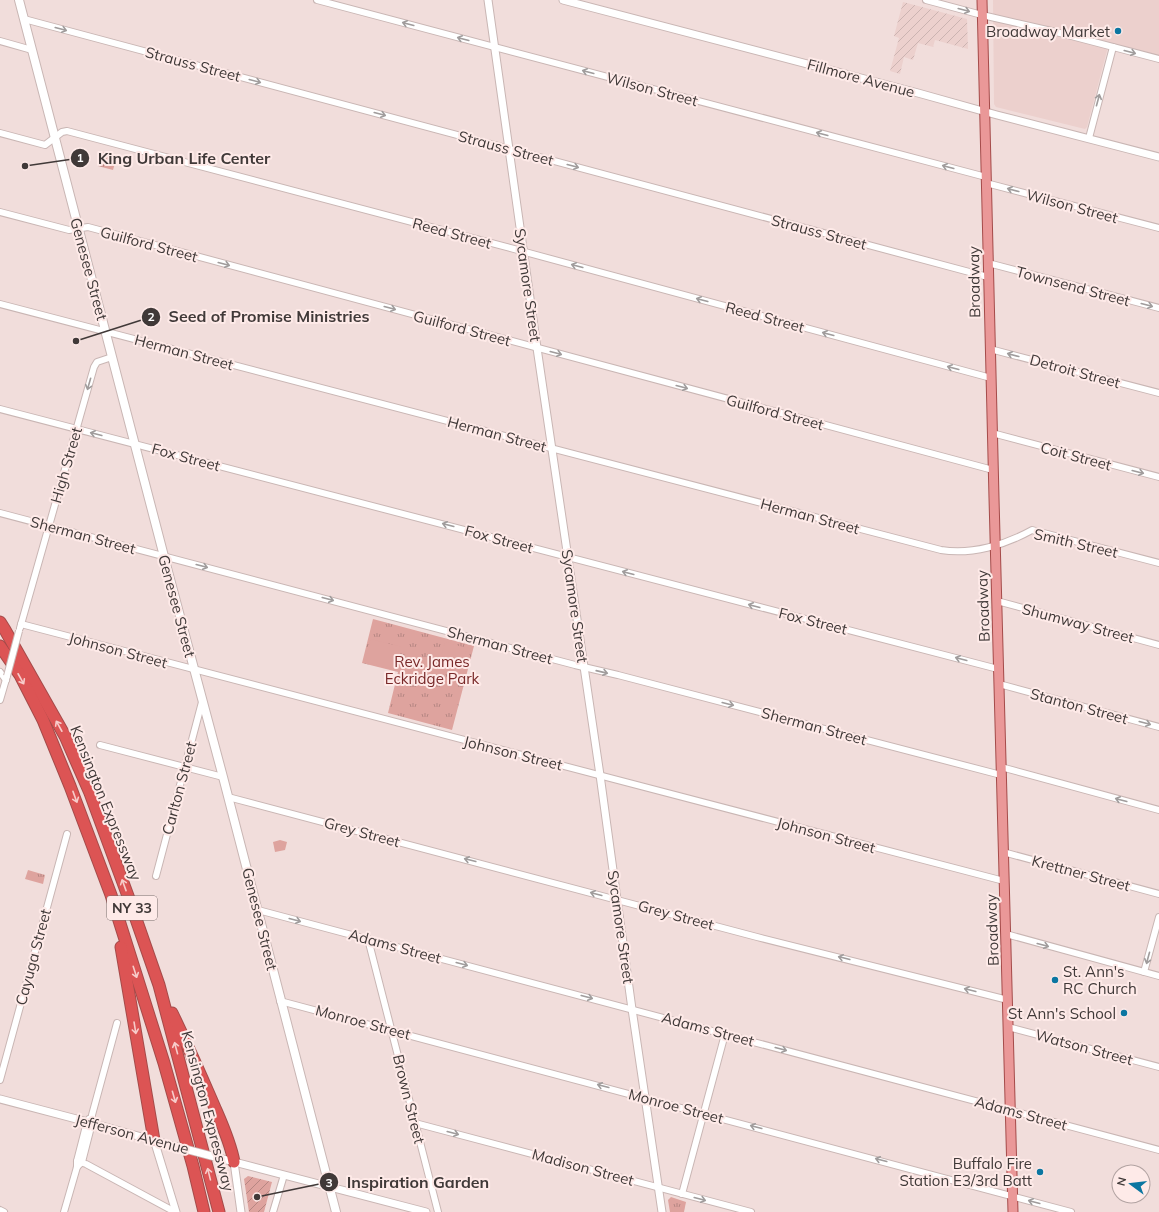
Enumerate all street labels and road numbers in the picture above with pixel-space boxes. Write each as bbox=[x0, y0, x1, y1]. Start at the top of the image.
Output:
street label: Strauss Street bbox=[143, 42, 243, 86]
street label: Fillmore Avenue bbox=[805, 55, 917, 101]
street label: Wilson Street bbox=[604, 68, 700, 110]
street label: Strauss Street bbox=[456, 126, 556, 170]
street label: Wilson Street bbox=[1024, 185, 1120, 227]
street label: Strauss Street bbox=[769, 210, 869, 254]
street label: Reed Street bbox=[410, 213, 494, 253]
street label: Genesee Street bbox=[66, 216, 112, 322]
street label: Guilford Street bbox=[98, 222, 200, 266]
street label: Sycamore Street bbox=[511, 227, 545, 343]
street label: Broadway bbox=[964, 246, 984, 318]
street label: Townsend Street bbox=[1014, 262, 1132, 310]
street label: Reed Street bbox=[723, 297, 807, 337]
street label: Guilford Street bbox=[411, 306, 513, 350]
street label: Herman Street bbox=[133, 330, 235, 374]
street label: Detroit Street bbox=[1028, 350, 1122, 392]
street label: Guilford Street bbox=[724, 390, 826, 434]
street label: Herman Street bbox=[446, 412, 548, 456]
street label: High Street bbox=[46, 425, 86, 505]
street label: Coit Street bbox=[1039, 437, 1113, 475]
street label: Fox Street bbox=[150, 439, 222, 475]
street label: Herman Street bbox=[759, 494, 861, 538]
street label: Sherman Street bbox=[28, 512, 138, 558]
street label: Fox Street bbox=[463, 521, 535, 557]
street label: Smith Street bbox=[1032, 524, 1120, 562]
street label: Sycamore Street bbox=[558, 548, 592, 664]
street label: Genesee Street bbox=[154, 553, 200, 659]
street label: Broadway bbox=[972, 570, 994, 642]
street label: Shumway Street bbox=[1020, 599, 1136, 647]
street label: Fox Street bbox=[777, 603, 849, 639]
street label: Sherman Street bbox=[445, 622, 555, 668]
street label: Johnson Street bbox=[67, 628, 169, 672]
street label: Stanton Street bbox=[1028, 684, 1130, 728]
street label: Sherman Street bbox=[759, 703, 869, 749]
street label: Kensington Expressway bbox=[66, 723, 146, 883]
street label: Johnson Street bbox=[462, 732, 564, 774]
street label: Carlton Street bbox=[157, 739, 201, 837]
street label: Grey Street bbox=[322, 813, 402, 851]
street label: Johnson Street bbox=[775, 813, 877, 857]
street label: Krettner Street bbox=[1030, 851, 1132, 895]
street label: Genesee Street bbox=[238, 866, 282, 972]
street label: Sycamore Street bbox=[604, 869, 638, 985]
street label: Broadway bbox=[981, 894, 1003, 966]
road number: NY 33 bbox=[107, 896, 157, 920]
street label: Grey Street bbox=[636, 896, 716, 934]
street label: Cayuga Street bbox=[11, 907, 55, 1007]
street label: Adams Street bbox=[347, 925, 443, 967]
street label: Monroe Street bbox=[313, 1000, 413, 1044]
street label: Adams Street bbox=[660, 1008, 756, 1050]
street label: Watson Street bbox=[1033, 1025, 1135, 1069]
street label: Kensington Expressway bbox=[177, 1029, 239, 1193]
street label: Brown Street bbox=[389, 1052, 429, 1146]
street label: Monroe Street bbox=[626, 1084, 726, 1128]
street label: Adams Street bbox=[973, 1092, 1069, 1134]
street label: Jefferson Avenue bbox=[73, 1110, 191, 1158]
street label: Madison Street bbox=[530, 1144, 636, 1190]

